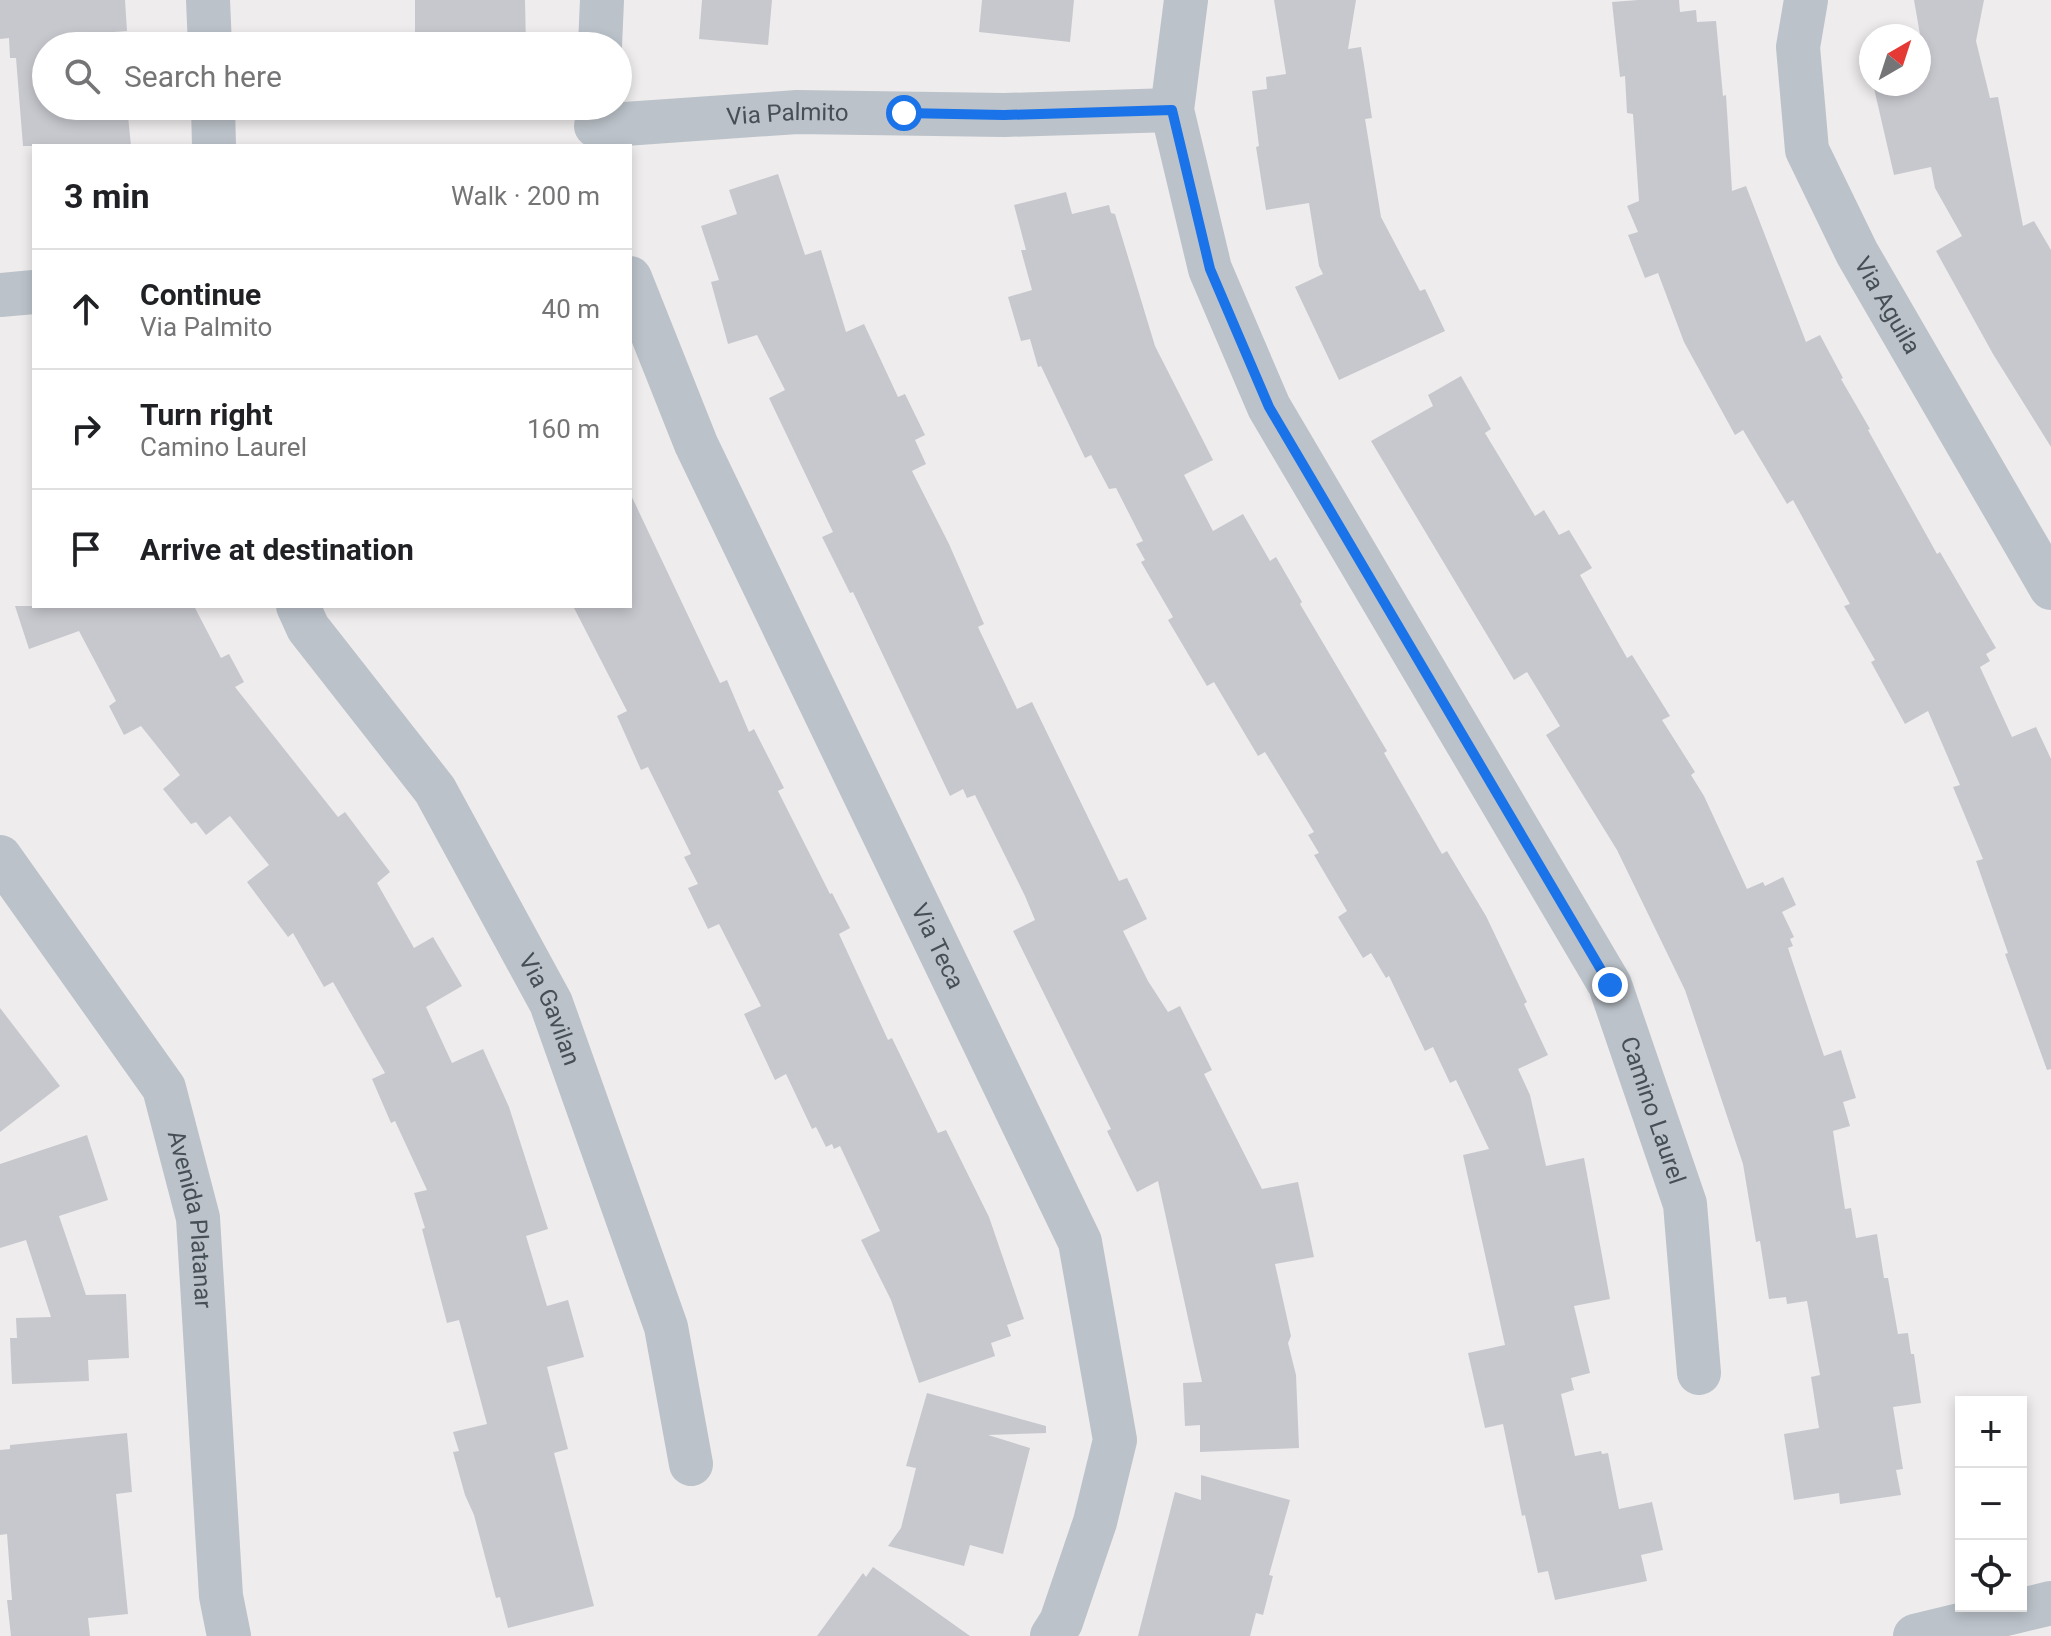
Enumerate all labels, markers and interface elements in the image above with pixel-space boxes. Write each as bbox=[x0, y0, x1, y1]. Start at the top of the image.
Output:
north arrow bbox=[1859, 24, 1931, 96]
search box bbox=[32, 32, 632, 120]
icon: search bbox=[60, 54, 104, 98]
text: Search here bbox=[124, 59, 282, 94]
route start bbox=[886, 95, 922, 131]
street label: Via Palmito bbox=[726, 98, 849, 131]
text: 3 min bbox=[64, 176, 149, 216]
text: Walk · 200 m bbox=[451, 181, 600, 211]
street label: Via Aguila bbox=[1848, 252, 1926, 359]
text: Continue bbox=[140, 277, 261, 312]
icon: ahead bbox=[64, 287, 108, 331]
text: 40 m bbox=[542, 294, 600, 324]
text: Via Palmito bbox=[140, 312, 272, 342]
text: Turn right bbox=[140, 397, 273, 432]
icon: right bbox=[64, 407, 108, 451]
text: 160 m bbox=[527, 414, 600, 444]
text: Camino Laurel bbox=[140, 432, 307, 462]
icon: arrive bbox=[64, 527, 108, 571]
text: Arrive at destination bbox=[140, 532, 414, 567]
street label: Via Teca bbox=[905, 899, 970, 993]
street label: Via Gavilan bbox=[513, 949, 586, 1069]
route end bbox=[1592, 967, 1628, 1003]
street label: Camino Laurel bbox=[1615, 1033, 1691, 1188]
street label: Avenida Platanar bbox=[162, 1128, 217, 1309]
map controls bbox=[1955, 1396, 2027, 1612]
button: + bbox=[1955, 1396, 2027, 1468]
button: − bbox=[1955, 1468, 2027, 1540]
button: locate bbox=[1955, 1540, 2027, 1612]

